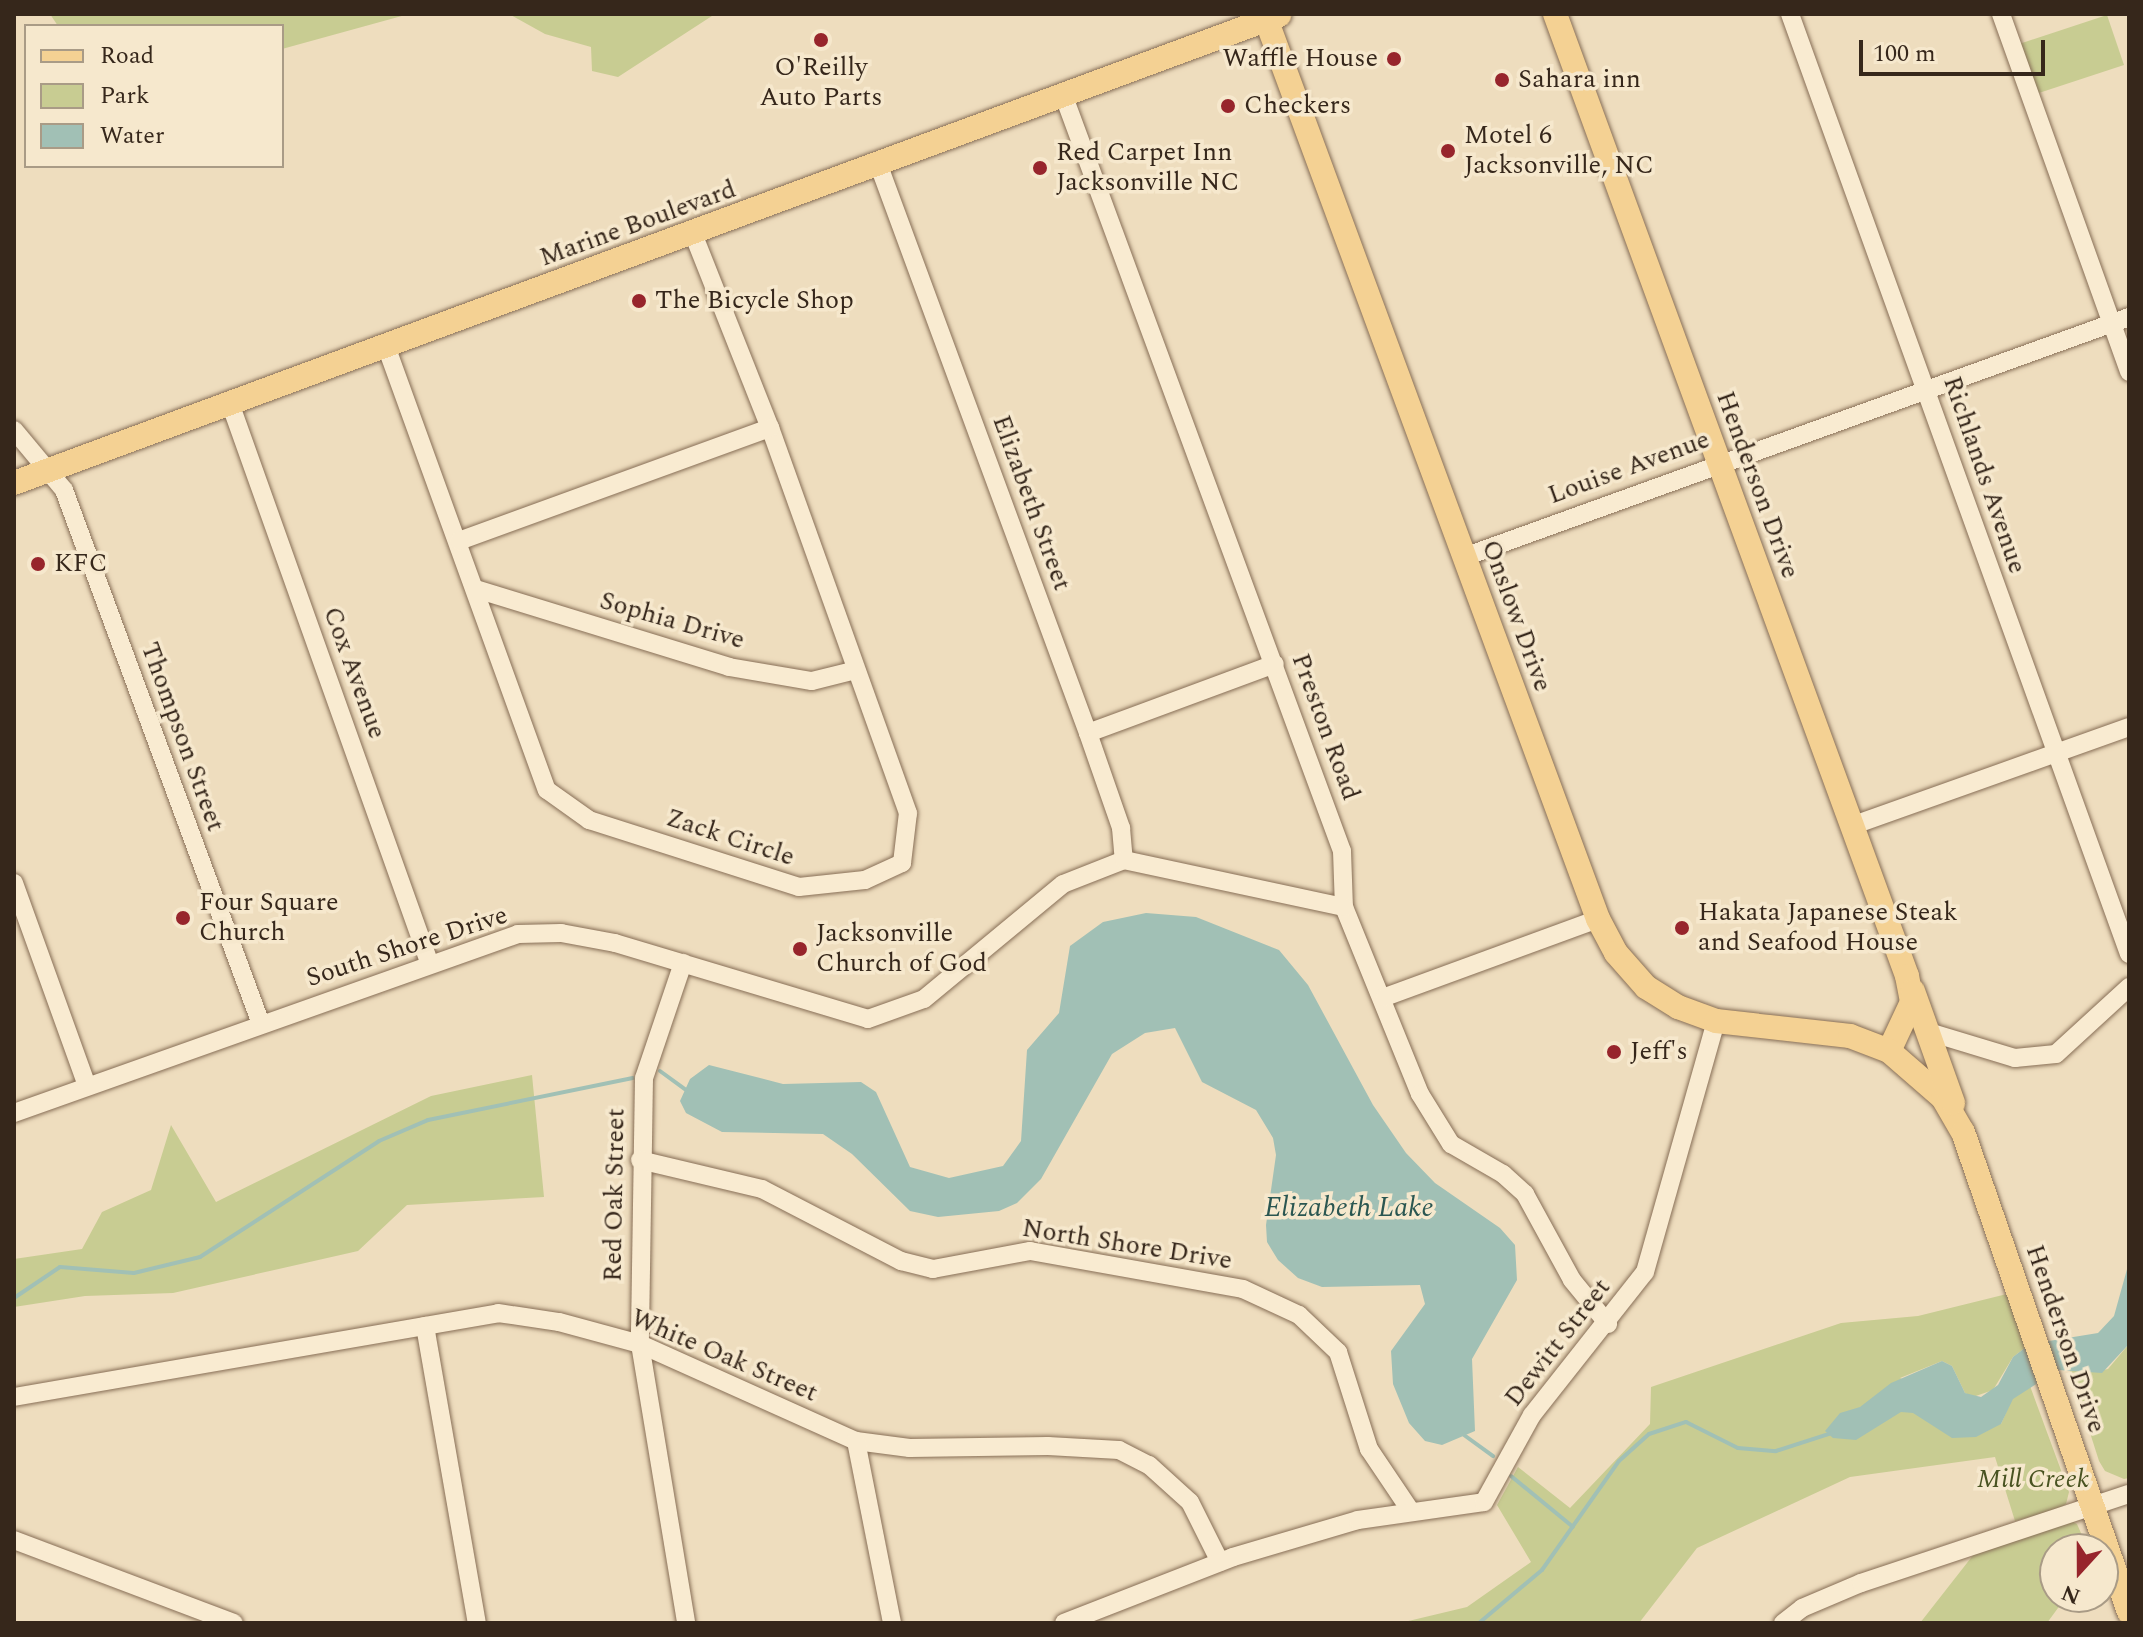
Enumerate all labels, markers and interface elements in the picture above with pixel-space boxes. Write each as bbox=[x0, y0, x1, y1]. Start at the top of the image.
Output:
legend bbox=[24, 24, 284, 168]
scale bar bbox=[1863, 24, 2049, 74]
marker: O'Reilly Auto Parts bbox=[812, 31, 830, 49]
text: 100 m bbox=[1873, 36, 1936, 72]
text: Road bbox=[100, 38, 154, 74]
place label: Waffle House bbox=[1223, 43, 1378, 75]
marker: Waffle House bbox=[1385, 50, 1403, 68]
place label: O'Reilly Auto Parts bbox=[760, 52, 882, 114]
place label: Sahara inn bbox=[1518, 64, 1641, 96]
marker: Sahara inn bbox=[1493, 71, 1511, 89]
text: Park bbox=[100, 78, 150, 114]
place label: Checkers bbox=[1244, 90, 1351, 122]
marker: Checkers bbox=[1219, 97, 1237, 115]
text: Water bbox=[100, 118, 164, 154]
place label: Motel 6 Jacksonville, NC bbox=[1464, 120, 1654, 182]
place label: Red Carpet Inn Jacksonville NC bbox=[1056, 137, 1239, 198]
marker: Motel 6 Jacksonville, NC bbox=[1439, 142, 1457, 160]
marker: Red Carpet Inn Jacksonville NC bbox=[1031, 159, 1049, 177]
street label: Marine Boulevard bbox=[536, 174, 740, 274]
place label: The Bicycle Shop bbox=[655, 285, 854, 317]
marker: The Bicycle Shop bbox=[630, 292, 648, 310]
street label: Richlands Avenue bbox=[1936, 372, 2032, 578]
street label: Henderson Drive bbox=[1709, 387, 1805, 583]
street label: Elizabeth Street bbox=[985, 411, 1077, 595]
street label: Louise Avenue bbox=[1544, 424, 1714, 512]
street label: Onslow Drive bbox=[1474, 536, 1558, 696]
place label: KFC bbox=[54, 548, 108, 580]
marker: KFC bbox=[29, 555, 47, 573]
street label: Sophia Drive bbox=[596, 585, 748, 657]
street label: Cox Avenue bbox=[316, 603, 392, 743]
street label: Thompson Street bbox=[133, 638, 231, 836]
street label: Preston Road bbox=[1284, 649, 1366, 805]
street label: Zack Circle bbox=[662, 803, 798, 873]
place label: Four Square Church bbox=[199, 887, 339, 948]
place label: Hakata Japanese Steak and Seafood House bbox=[1698, 897, 1958, 958]
street label: South Shore Drive bbox=[302, 900, 512, 994]
marker: Four Square Church bbox=[174, 909, 192, 927]
place label: Jacksonville Church of God bbox=[816, 918, 987, 980]
marker: Hakata Japanese Steak and Seafood House bbox=[1673, 919, 1691, 937]
marker: Jacksonville Church of God bbox=[791, 940, 809, 958]
place label: Jeff's bbox=[1630, 1036, 1688, 1068]
marker: Jeff's bbox=[1605, 1043, 1623, 1061]
street label: Red Oak Street bbox=[598, 1108, 632, 1282]
water label: Elizabeth Lake bbox=[1264, 1191, 1434, 1225]
street label: North Shore Drive bbox=[1020, 1213, 1234, 1277]
street label: Henderson Drive bbox=[2018, 1241, 2112, 1437]
street label: Dewitt Street bbox=[1498, 1273, 1618, 1413]
street label: White Oak Street bbox=[626, 1303, 822, 1409]
park label: Mill Creek bbox=[1977, 1464, 2089, 1496]
north arrow bbox=[2039, 1533, 2119, 1613]
text: N bbox=[2057, 1575, 2085, 1613]

